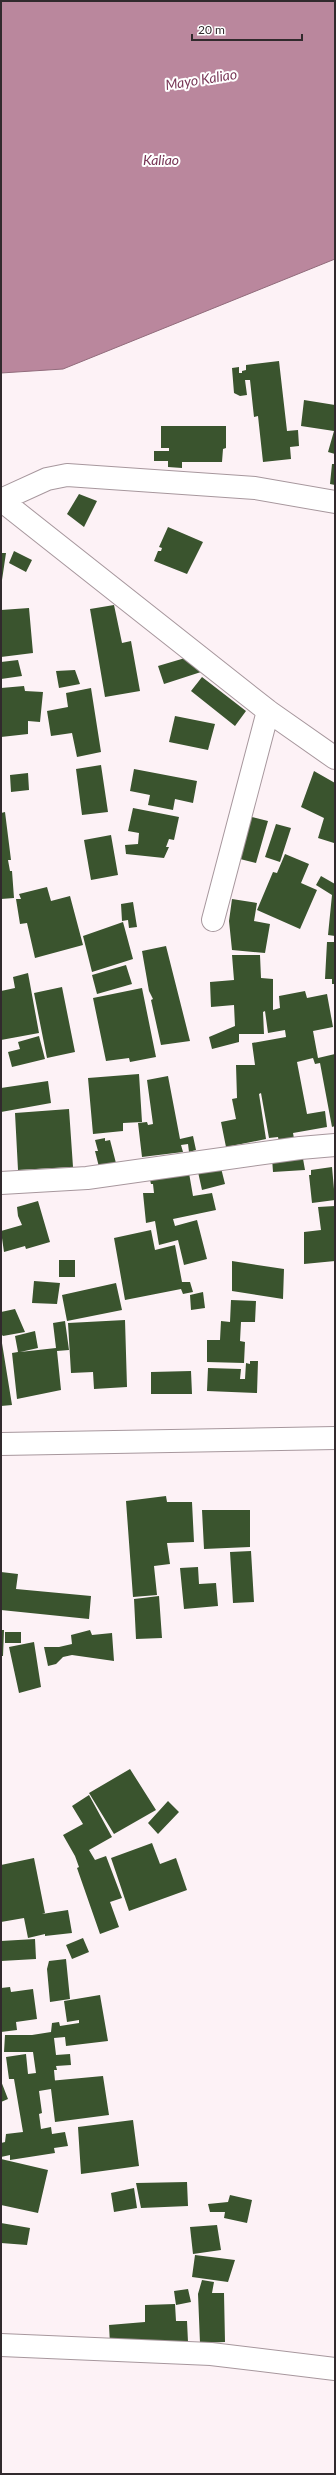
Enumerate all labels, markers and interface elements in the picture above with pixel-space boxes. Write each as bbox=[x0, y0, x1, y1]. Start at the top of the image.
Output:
scale bar bbox=[192, 16, 302, 42]
text: 20 m bbox=[198, 22, 225, 37]
water label: Mayo Kaliao bbox=[164, 65, 238, 93]
water label: Kaliao bbox=[143, 151, 179, 168]

